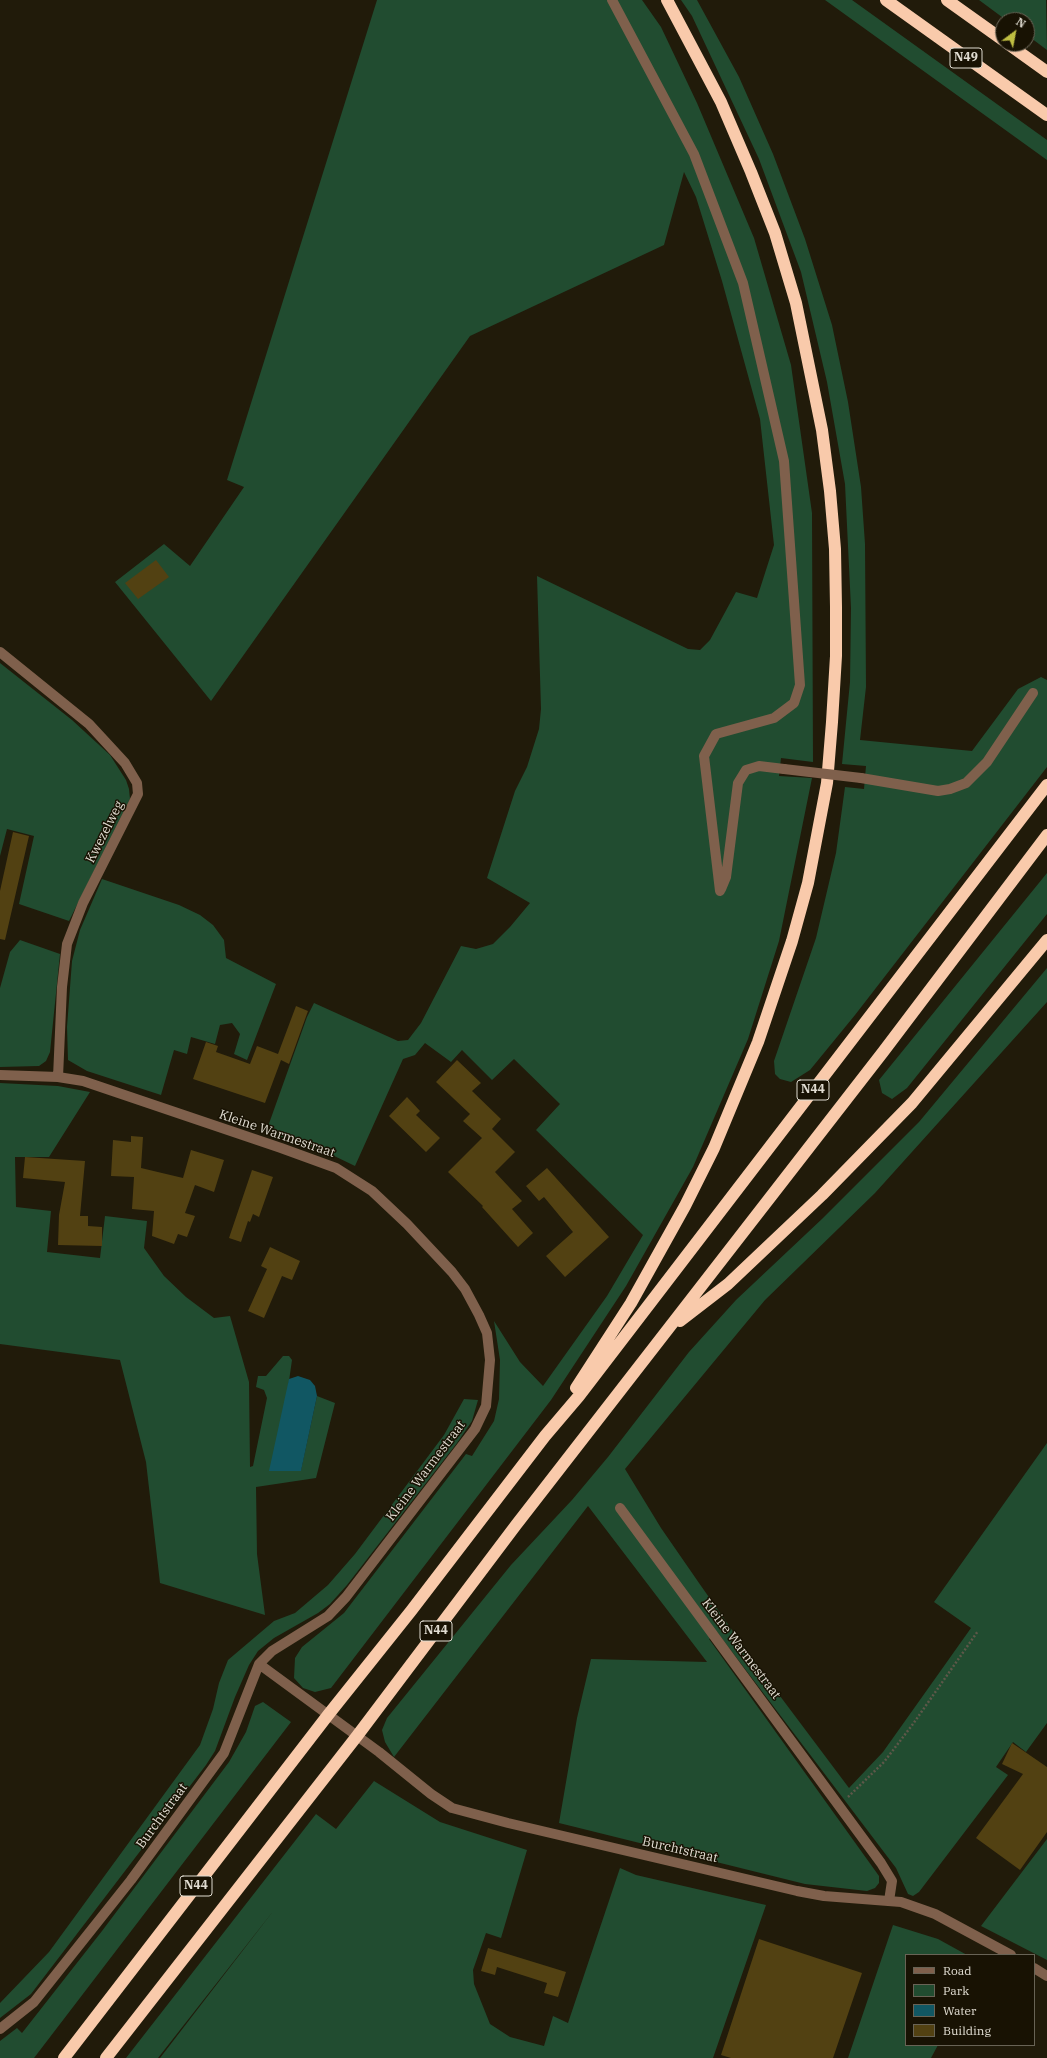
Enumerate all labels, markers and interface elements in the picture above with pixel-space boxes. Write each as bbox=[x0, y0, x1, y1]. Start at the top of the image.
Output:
north arrow bbox=[995, 12, 1035, 52]
text: N bbox=[1013, 14, 1028, 31]
road number: N49 bbox=[950, 48, 982, 68]
street label: Kwezelweg bbox=[83, 799, 127, 865]
road number: N44 bbox=[797, 1080, 829, 1100]
street label: Kleine Warmestraat bbox=[217, 1107, 337, 1161]
street label: Kleine Warmestraat bbox=[383, 1418, 469, 1524]
street label: Kleine Warmestraat bbox=[698, 1596, 784, 1702]
road number: N44 bbox=[420, 1621, 452, 1641]
street label: Burchtstraat bbox=[133, 1780, 191, 1852]
street label: Burchtstraat bbox=[641, 1834, 719, 1866]
road number: N44 bbox=[180, 1876, 212, 1896]
legend bbox=[905, 1954, 1035, 2046]
text: Road bbox=[943, 1963, 972, 1978]
text: Park bbox=[943, 1983, 969, 1998]
text: Water bbox=[943, 2003, 976, 2018]
text: Building bbox=[943, 2023, 991, 2038]

